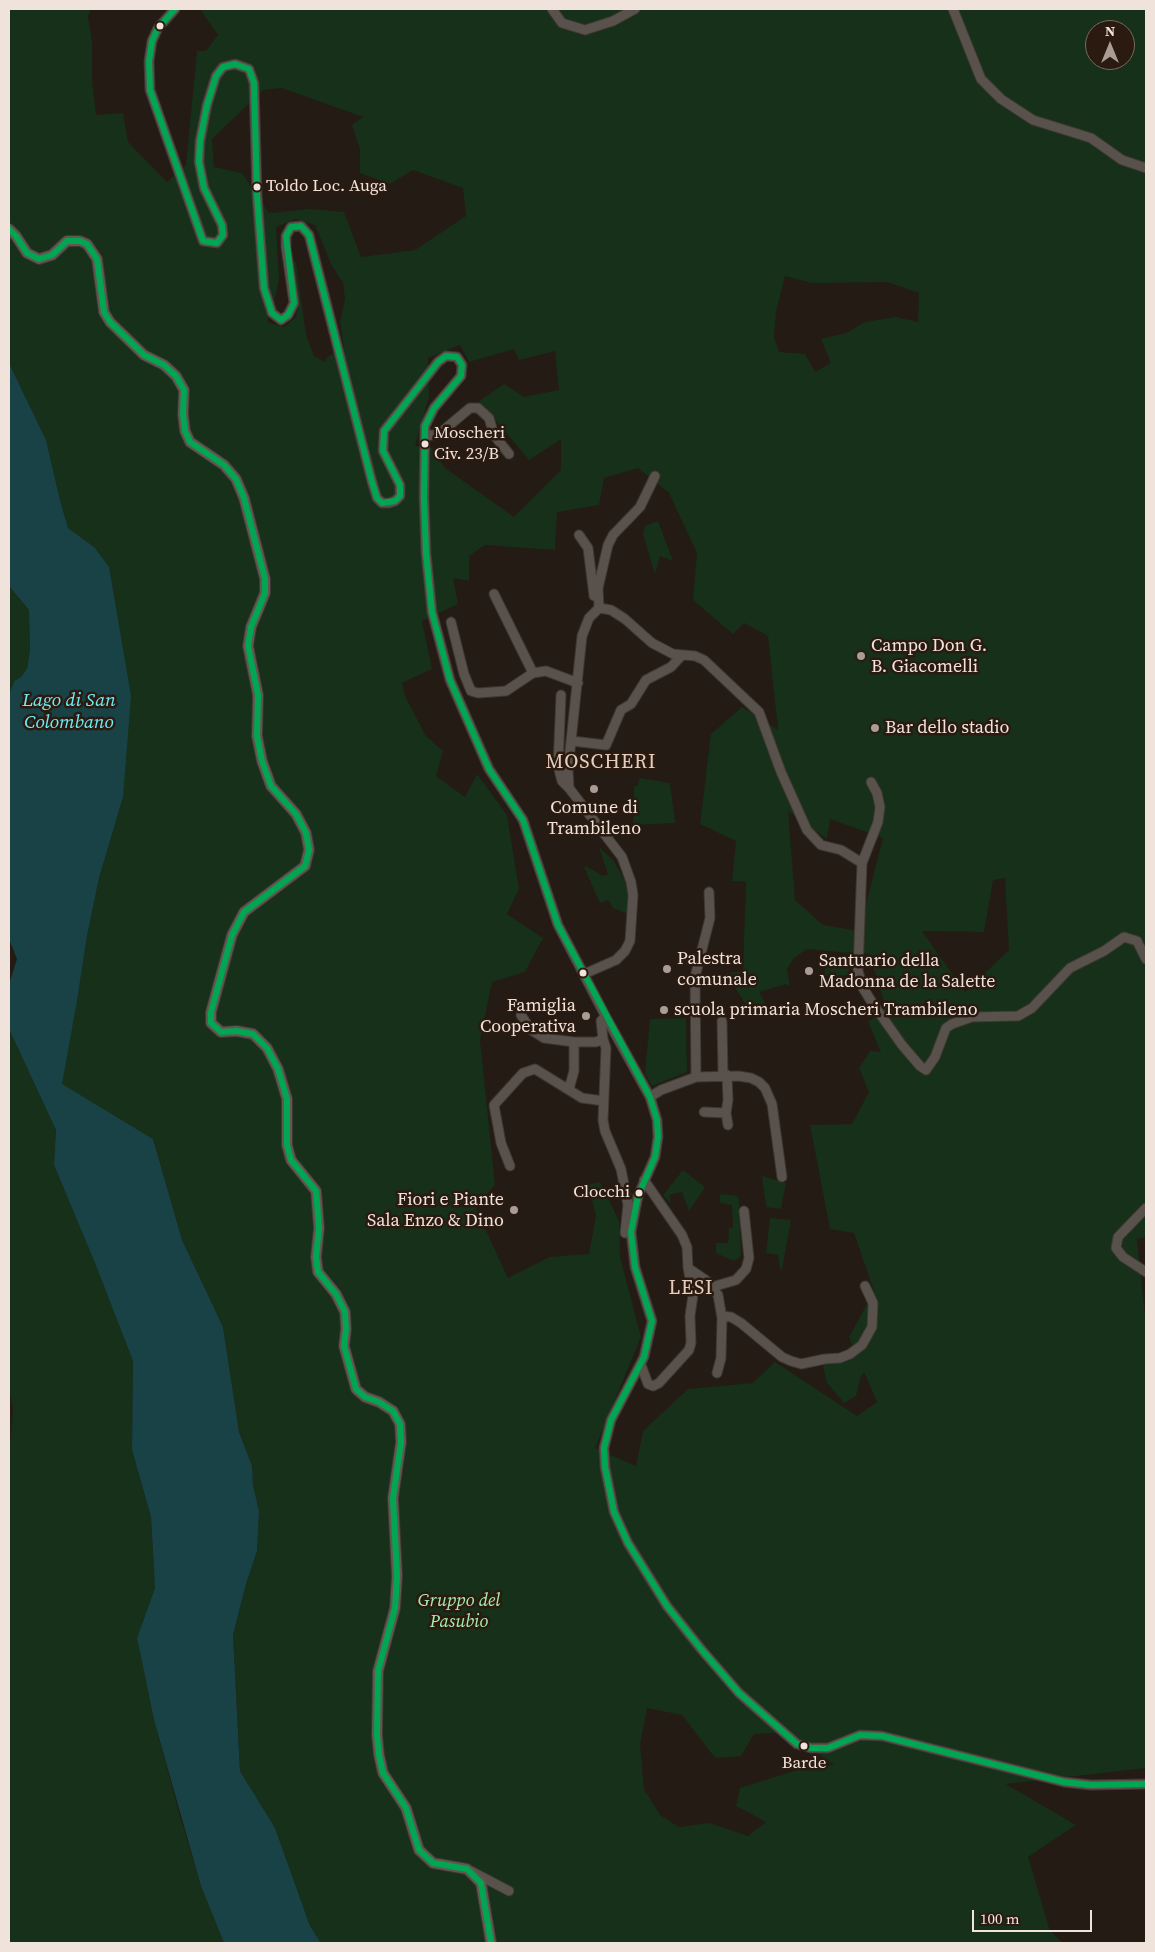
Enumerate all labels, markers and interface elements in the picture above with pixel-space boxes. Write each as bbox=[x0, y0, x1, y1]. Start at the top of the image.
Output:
north arrow bbox=[1085, 20, 1135, 70]
unlabelled marker bbox=[155, 21, 165, 31]
text: N bbox=[1105, 21, 1115, 41]
place label: Toldo Loc. Auga bbox=[266, 177, 387, 197]
marker: Toldo Loc. Auga bbox=[252, 182, 262, 192]
place label: Moscheri Civ. 23/B bbox=[434, 424, 505, 464]
marker: Moscheri Civ. 23/B bbox=[420, 439, 430, 449]
place label: Campo Don G. B. Giacomelli bbox=[871, 635, 987, 678]
marker: Campo Don G. B. Giacomelli bbox=[855, 650, 867, 662]
water label: Lago di San Colombano bbox=[22, 690, 116, 734]
place label: Bar dello stadio bbox=[885, 717, 1009, 739]
marker: Bar dello stadio bbox=[869, 722, 881, 734]
district label: MOSCHERI bbox=[545, 751, 657, 775]
marker: Comune di Trambileno bbox=[588, 783, 600, 795]
place label: Comune di Trambileno bbox=[547, 797, 641, 840]
place label: Palestra comunale bbox=[677, 948, 757, 991]
place label: Santuario della Madonna de la Salette bbox=[819, 950, 995, 992]
marker: Palestra comunale bbox=[661, 963, 673, 975]
marker: Santuario della Madonna de la Salette bbox=[803, 965, 815, 977]
unlabelled marker bbox=[578, 968, 588, 978]
place label: Famiglia Cooperativa bbox=[480, 995, 576, 1038]
place label: scuola primaria Moscheri Trambileno bbox=[674, 999, 978, 1021]
marker: scuola primaria Moscheri Trambileno bbox=[658, 1004, 670, 1016]
marker: Famiglia Cooperativa bbox=[580, 1010, 592, 1022]
place label: Clocchi bbox=[573, 1183, 630, 1203]
marker: Clocchi bbox=[634, 1188, 644, 1198]
place label: Fiori e Piante Sala Enzo & Dino bbox=[367, 1189, 504, 1232]
marker: Fiori e Piante Sala Enzo & Dino bbox=[508, 1204, 520, 1216]
district label: LESI bbox=[668, 1277, 714, 1301]
park label: Gruppo del Pasubio bbox=[418, 1590, 500, 1632]
marker: Barde bbox=[799, 1741, 809, 1751]
place label: Barde bbox=[782, 1754, 826, 1774]
scale bar bbox=[975, 1900, 1095, 1932]
text: 100 m bbox=[980, 1908, 1020, 1929]

